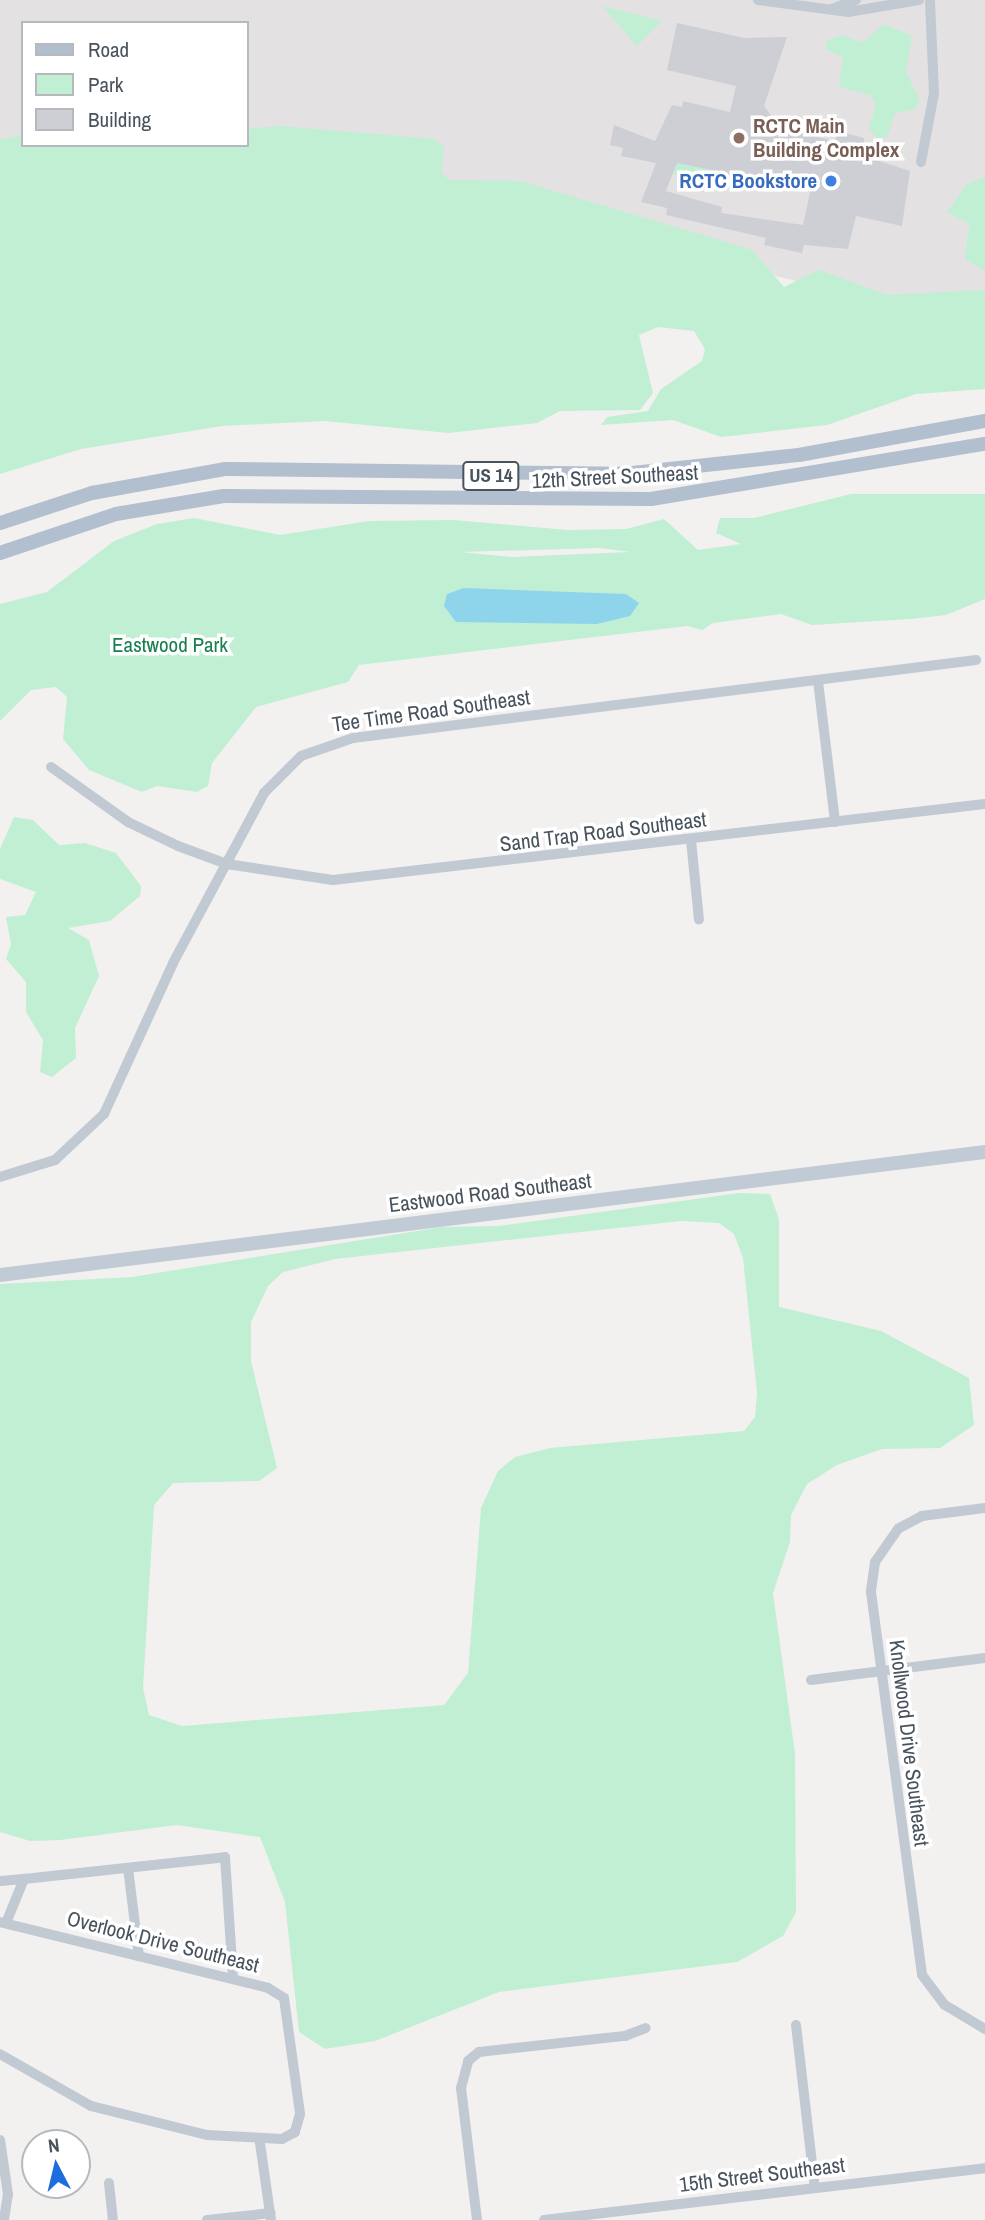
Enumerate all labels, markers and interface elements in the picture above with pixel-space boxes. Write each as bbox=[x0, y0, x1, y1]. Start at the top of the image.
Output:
legend bbox=[21, 21, 248, 147]
text: Road bbox=[88, 35, 129, 64]
text: Park bbox=[88, 70, 123, 99]
text: Building bbox=[88, 105, 151, 134]
place label: RCTC Main Building Complex bbox=[753, 113, 899, 163]
marker: RCTC Main Building Complex bbox=[731, 130, 747, 146]
place label: RCTC Bookstore bbox=[679, 168, 817, 194]
marker: RCTC Bookstore bbox=[823, 173, 839, 189]
street label: 12th Street Southeast bbox=[531, 460, 699, 494]
road number: US 14 bbox=[461, 461, 521, 491]
park label: Eastwood Park bbox=[112, 632, 228, 658]
street label: Tee Time Road Southeast bbox=[330, 685, 532, 737]
street label: Sand Trap Road Southeast bbox=[498, 807, 708, 857]
street label: Eastwood Road Southeast bbox=[387, 1168, 593, 1218]
street label: Knollwood Drive Southeast bbox=[884, 1638, 934, 1848]
street label: Overlook Drive Southeast bbox=[64, 1906, 262, 1978]
north arrow bbox=[21, 2129, 91, 2199]
text: N bbox=[47, 2132, 61, 2159]
street label: 15th Street Southeast bbox=[678, 2152, 846, 2198]

